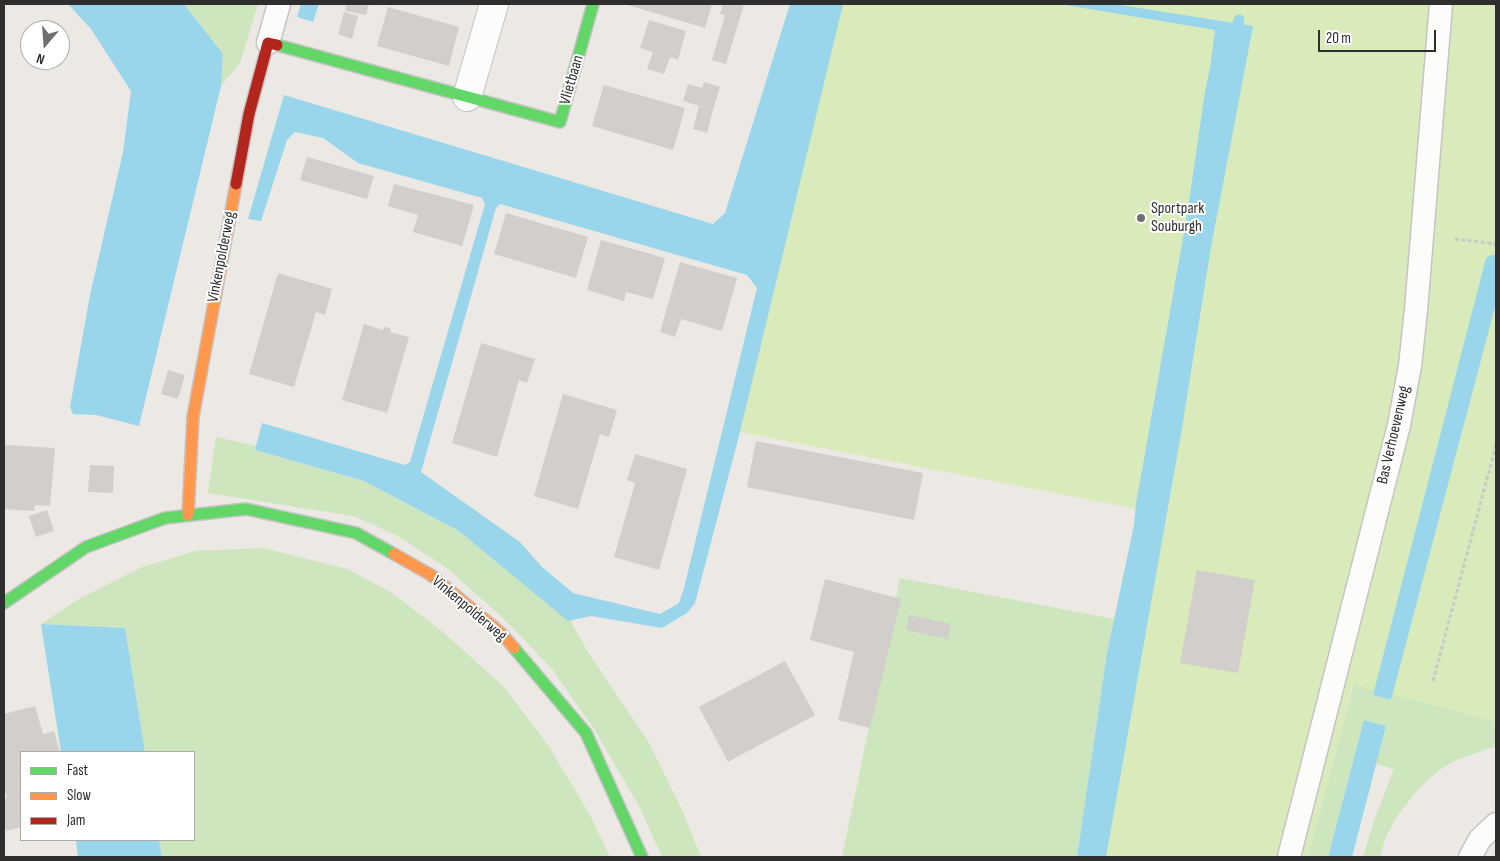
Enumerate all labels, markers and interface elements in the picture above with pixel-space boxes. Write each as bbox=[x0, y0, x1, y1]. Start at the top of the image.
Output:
north arrow bbox=[20, 20, 70, 70]
scale bar bbox=[1320, 20, 1438, 52]
text: 20 m bbox=[1326, 29, 1351, 48]
text: N bbox=[34, 50, 47, 68]
street label: Vlietbaan bbox=[556, 53, 588, 107]
place label: Sportpark Souburgh bbox=[1151, 199, 1204, 237]
street label: Vinkenpolderweg bbox=[204, 210, 240, 304]
marker: Sportpark Souburgh bbox=[1135, 212, 1147, 224]
street label: Bas Verhoevenweg bbox=[1373, 384, 1415, 486]
street label: Vinkenpolderweg bbox=[428, 572, 510, 646]
legend bbox=[20, 751, 195, 841]
text: Fast bbox=[67, 761, 88, 780]
text: Slow bbox=[67, 786, 91, 805]
text: Jam bbox=[67, 811, 85, 830]

